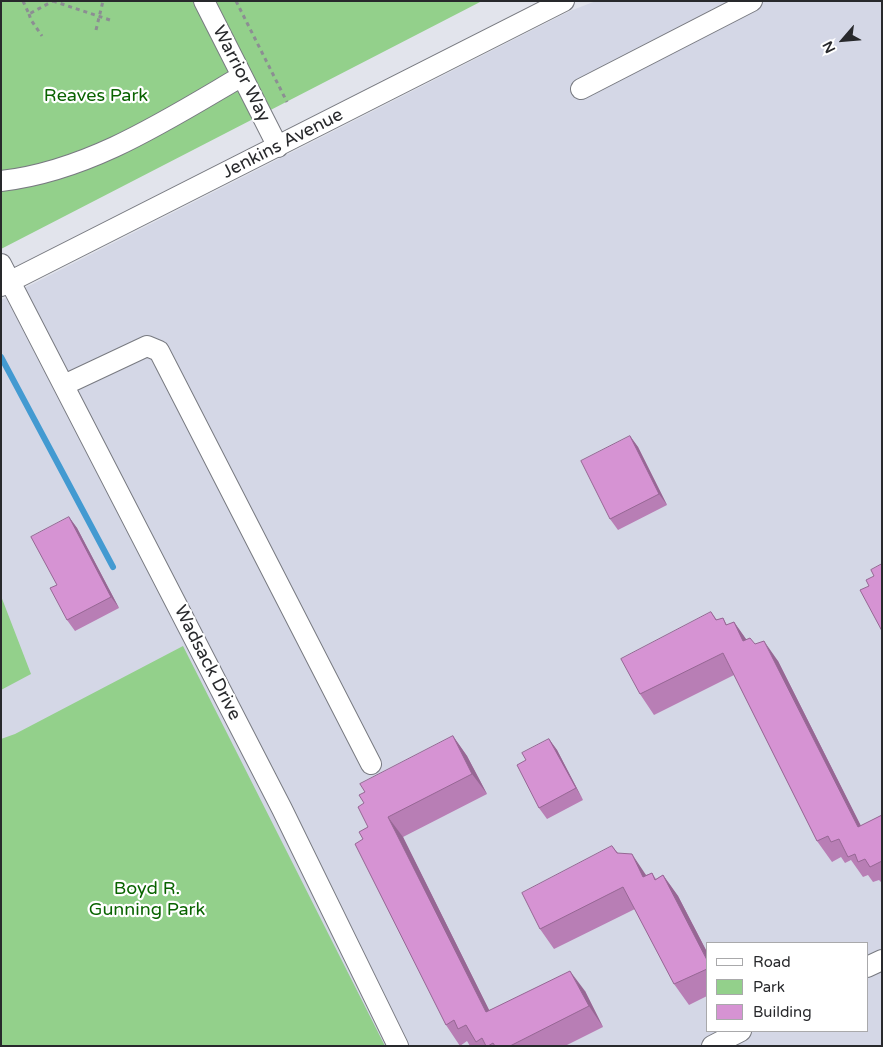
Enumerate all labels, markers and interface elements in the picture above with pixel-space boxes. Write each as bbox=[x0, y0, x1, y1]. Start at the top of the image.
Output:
north arrow bbox=[818, 15, 868, 65]
street label: Warrior Way bbox=[207, 22, 275, 126]
text: N bbox=[819, 38, 839, 56]
park label: Reaves Park bbox=[44, 85, 148, 107]
street label: Jenkins Avenue bbox=[219, 104, 347, 184]
street label: Wadsack Drive bbox=[169, 602, 245, 724]
park label: Boyd R. Gunning Park bbox=[89, 878, 205, 921]
legend bbox=[706, 942, 868, 1032]
text: Road bbox=[753, 953, 791, 971]
text: Park bbox=[753, 978, 785, 996]
text: Building bbox=[753, 1003, 812, 1021]

